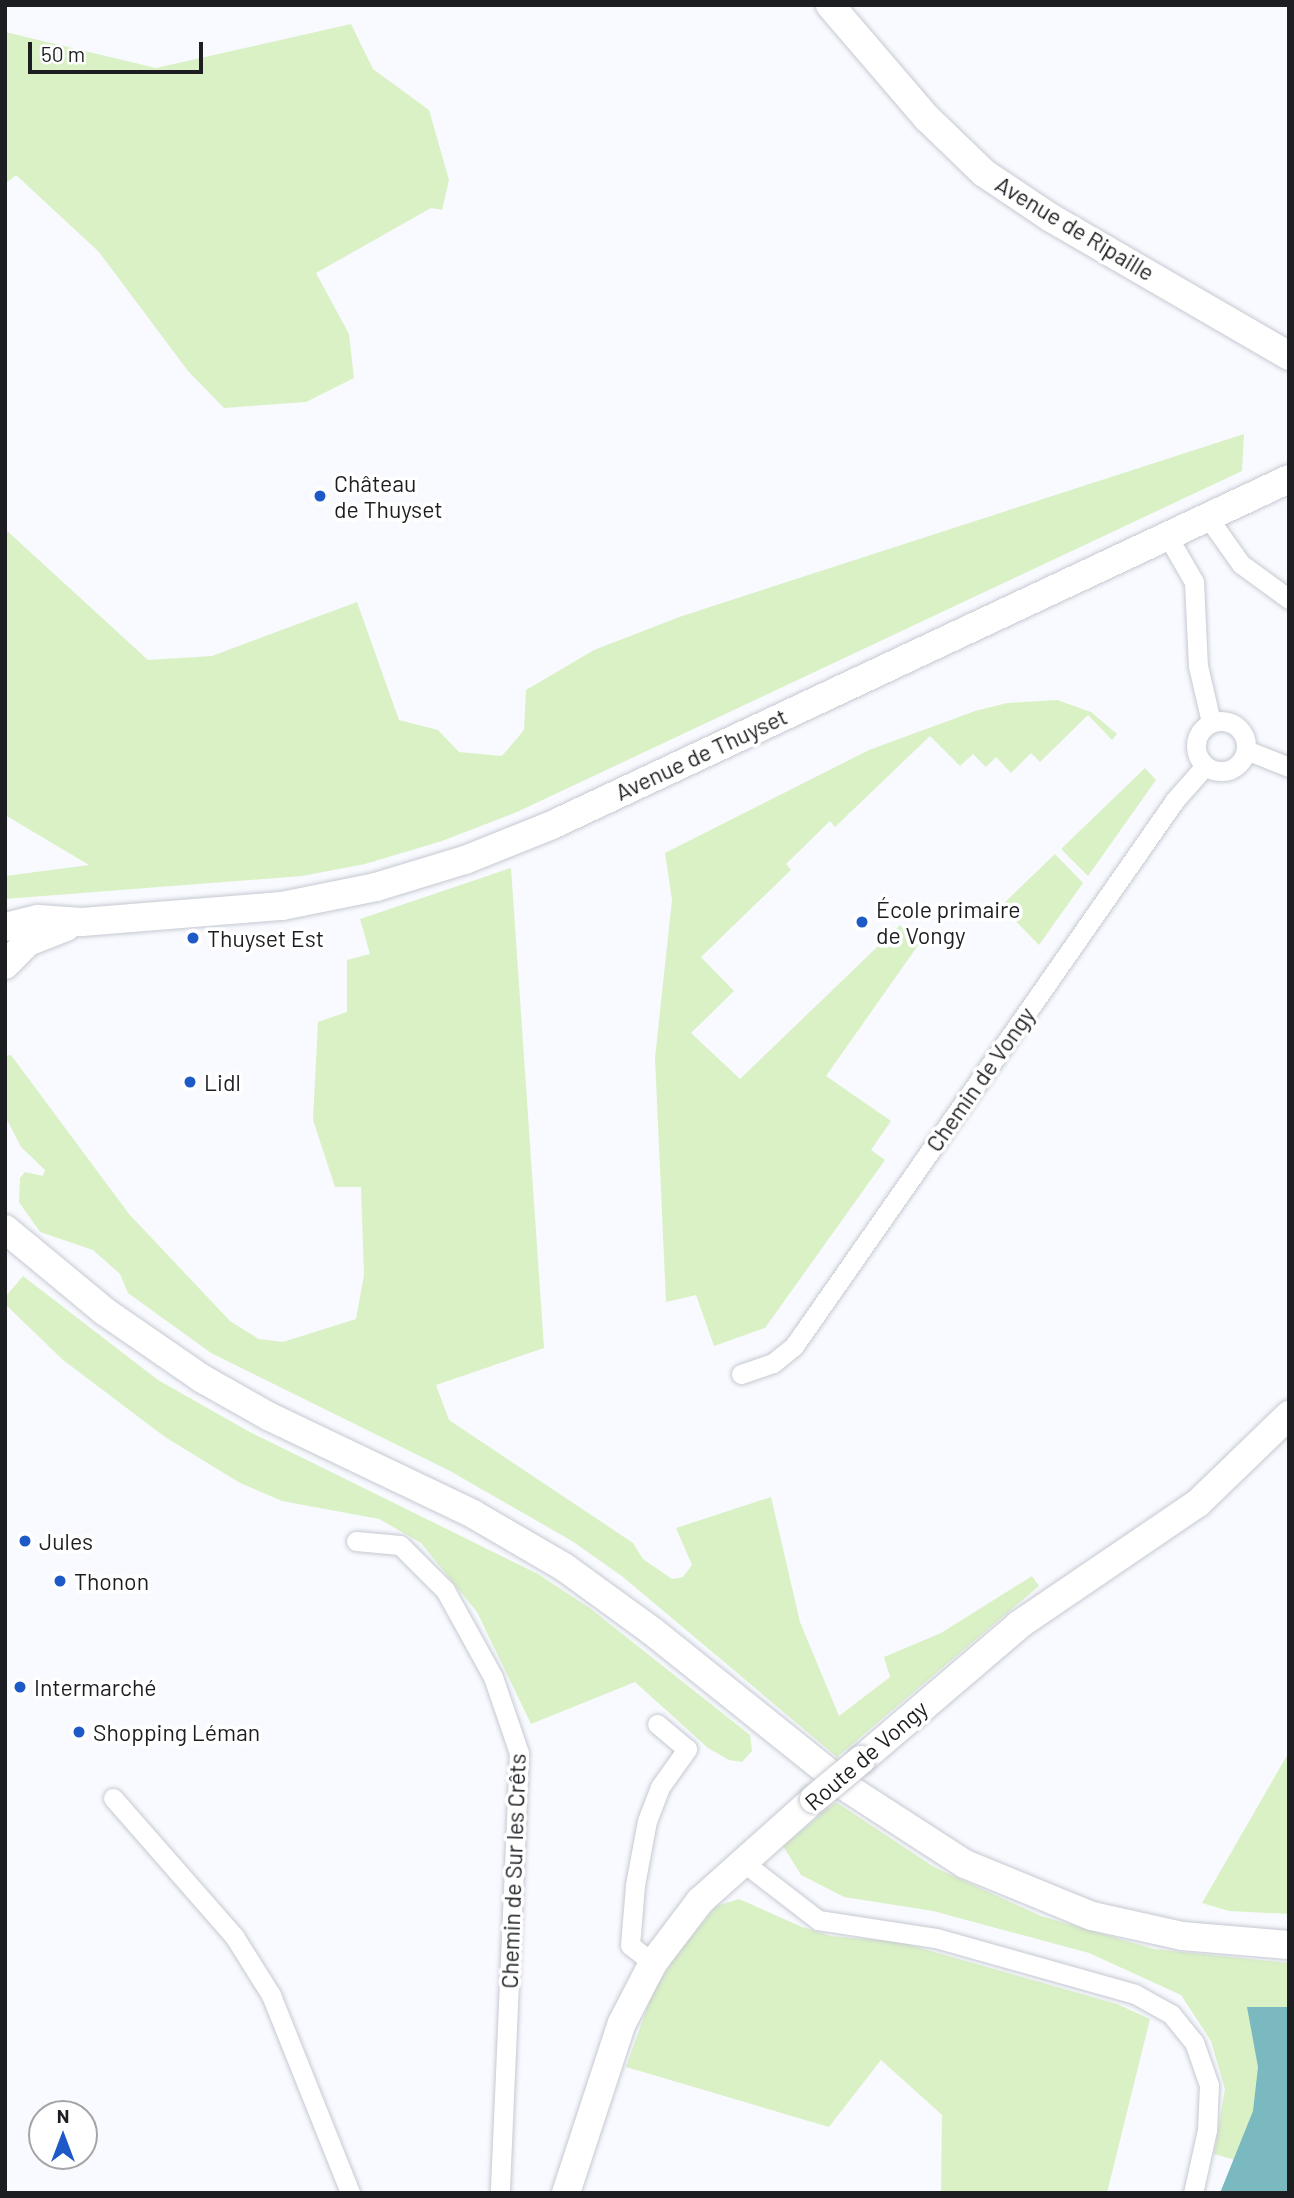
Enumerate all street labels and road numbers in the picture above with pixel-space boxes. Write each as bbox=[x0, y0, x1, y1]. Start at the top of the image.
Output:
street label: Avenue de Ripaille bbox=[991, 170, 1159, 286]
street label: Avenue de Thuyset bbox=[611, 702, 791, 806]
street label: Chemin de Vongy bbox=[920, 1001, 1040, 1157]
street label: Route de Vongy bbox=[799, 1694, 933, 1816]
street label: Chemin de Sur les Crêts bbox=[495, 1753, 531, 1989]

